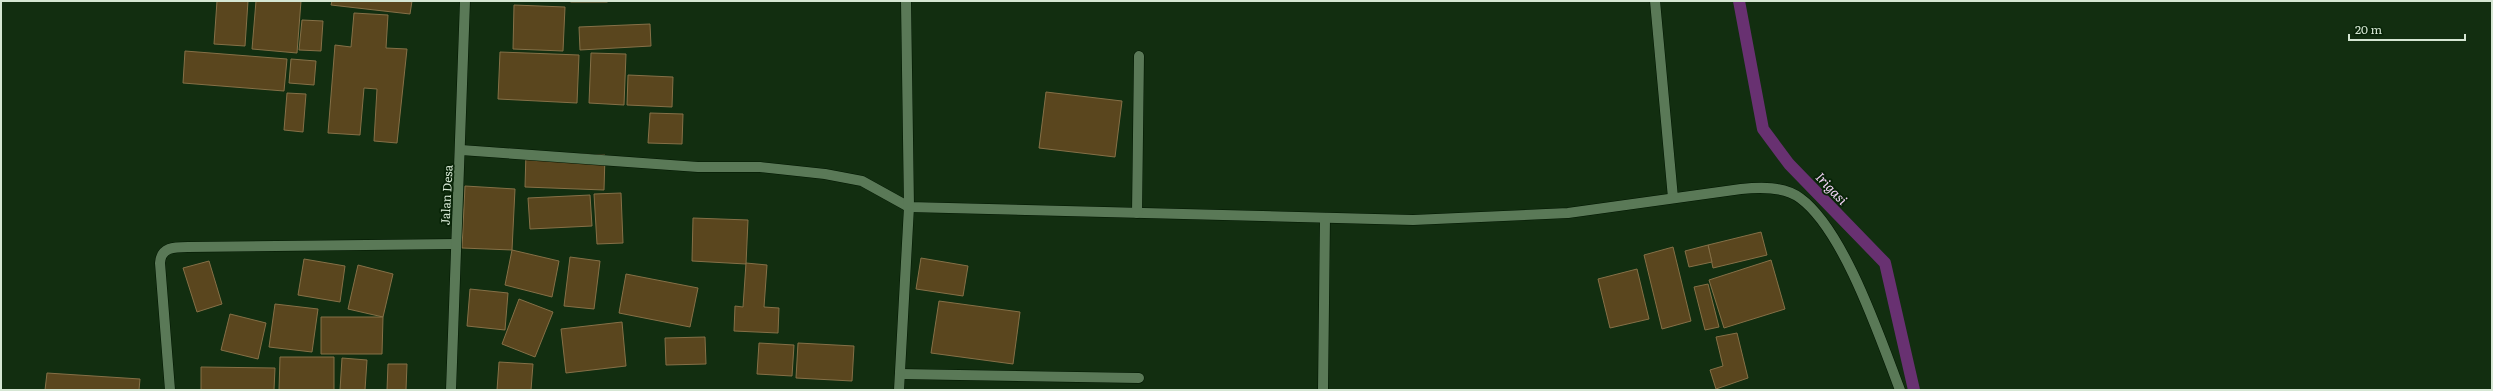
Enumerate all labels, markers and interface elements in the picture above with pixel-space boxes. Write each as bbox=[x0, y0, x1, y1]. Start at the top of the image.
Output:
scale bar bbox=[2349, 16, 2465, 42]
text: 20 m bbox=[2355, 20, 2382, 38]
street label: Jalan Desa bbox=[435, 164, 457, 226]
water label: Irigasi bbox=[1812, 168, 1852, 209]

